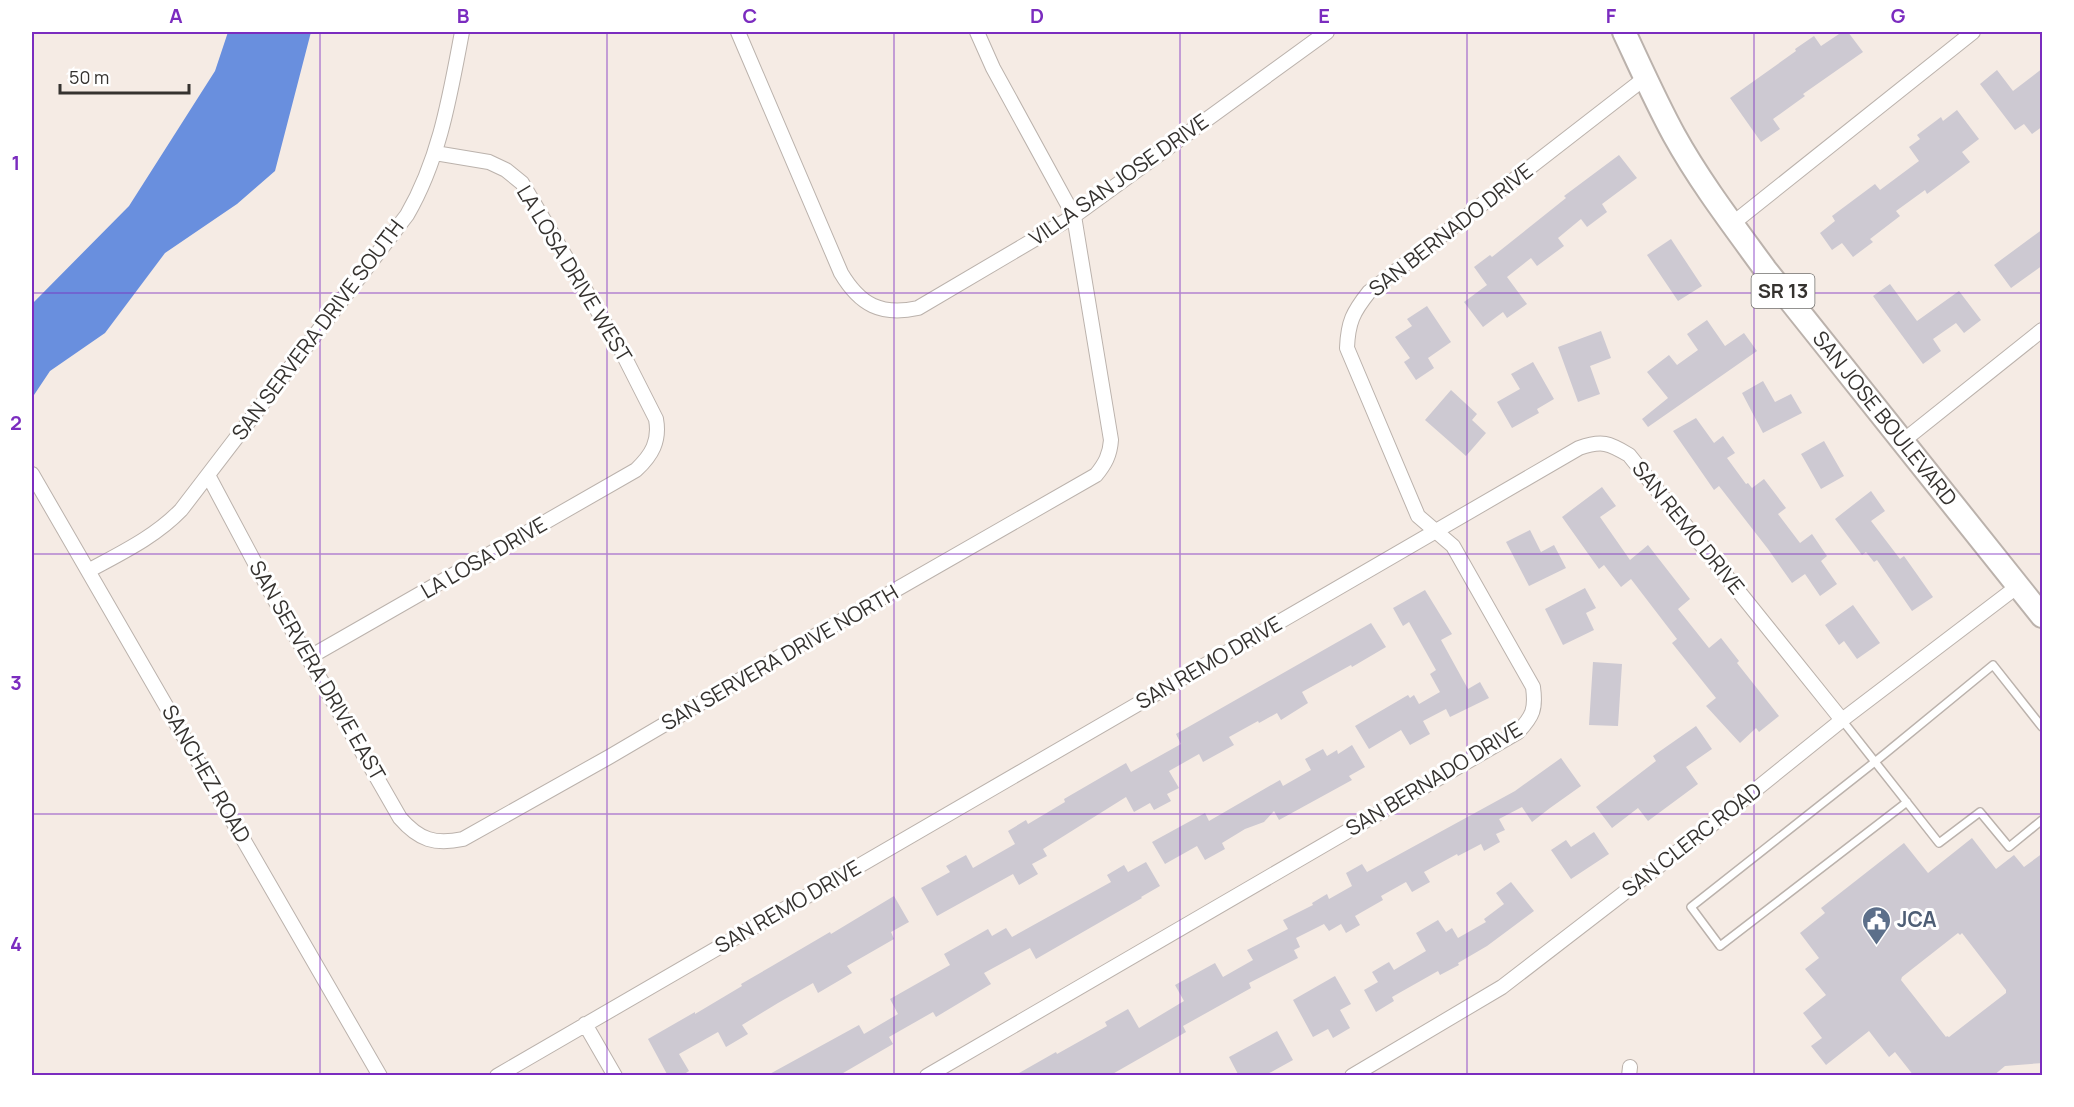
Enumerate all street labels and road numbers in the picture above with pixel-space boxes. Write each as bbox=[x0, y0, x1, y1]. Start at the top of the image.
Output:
street label: VILLA SAN JOSE DRIVE bbox=[1023, 107, 1213, 252]
street label: SAN BERNADO DRIVE bbox=[1363, 156, 1538, 302]
street label: LA LOSA DRIVE WEST bbox=[511, 180, 639, 368]
street label: SAN SERVERA DRIVE SOUTH bbox=[225, 213, 409, 445]
road number: SR 13 bbox=[1752, 274, 1814, 308]
street label: SAN JOSE BOULEVARD bbox=[1807, 325, 1964, 511]
street label: SAN REMO DRIVE bbox=[1626, 455, 1751, 600]
street label: LA LOSA DRIVE bbox=[415, 510, 552, 605]
street label: SAN SERVERA DRIVE EAST bbox=[243, 555, 393, 786]
street label: SAN SERVERA DRIVE NORTH bbox=[656, 578, 903, 737]
street label: SAN REMO DRIVE bbox=[1130, 609, 1287, 715]
street label: SANCHEZ ROAD bbox=[156, 700, 258, 847]
street label: SAN BERNADO DRIVE bbox=[1340, 714, 1527, 842]
street label: SAN CLERC ROAD bbox=[1616, 776, 1767, 903]
street label: SAN REMO DRIVE bbox=[709, 853, 866, 959]

